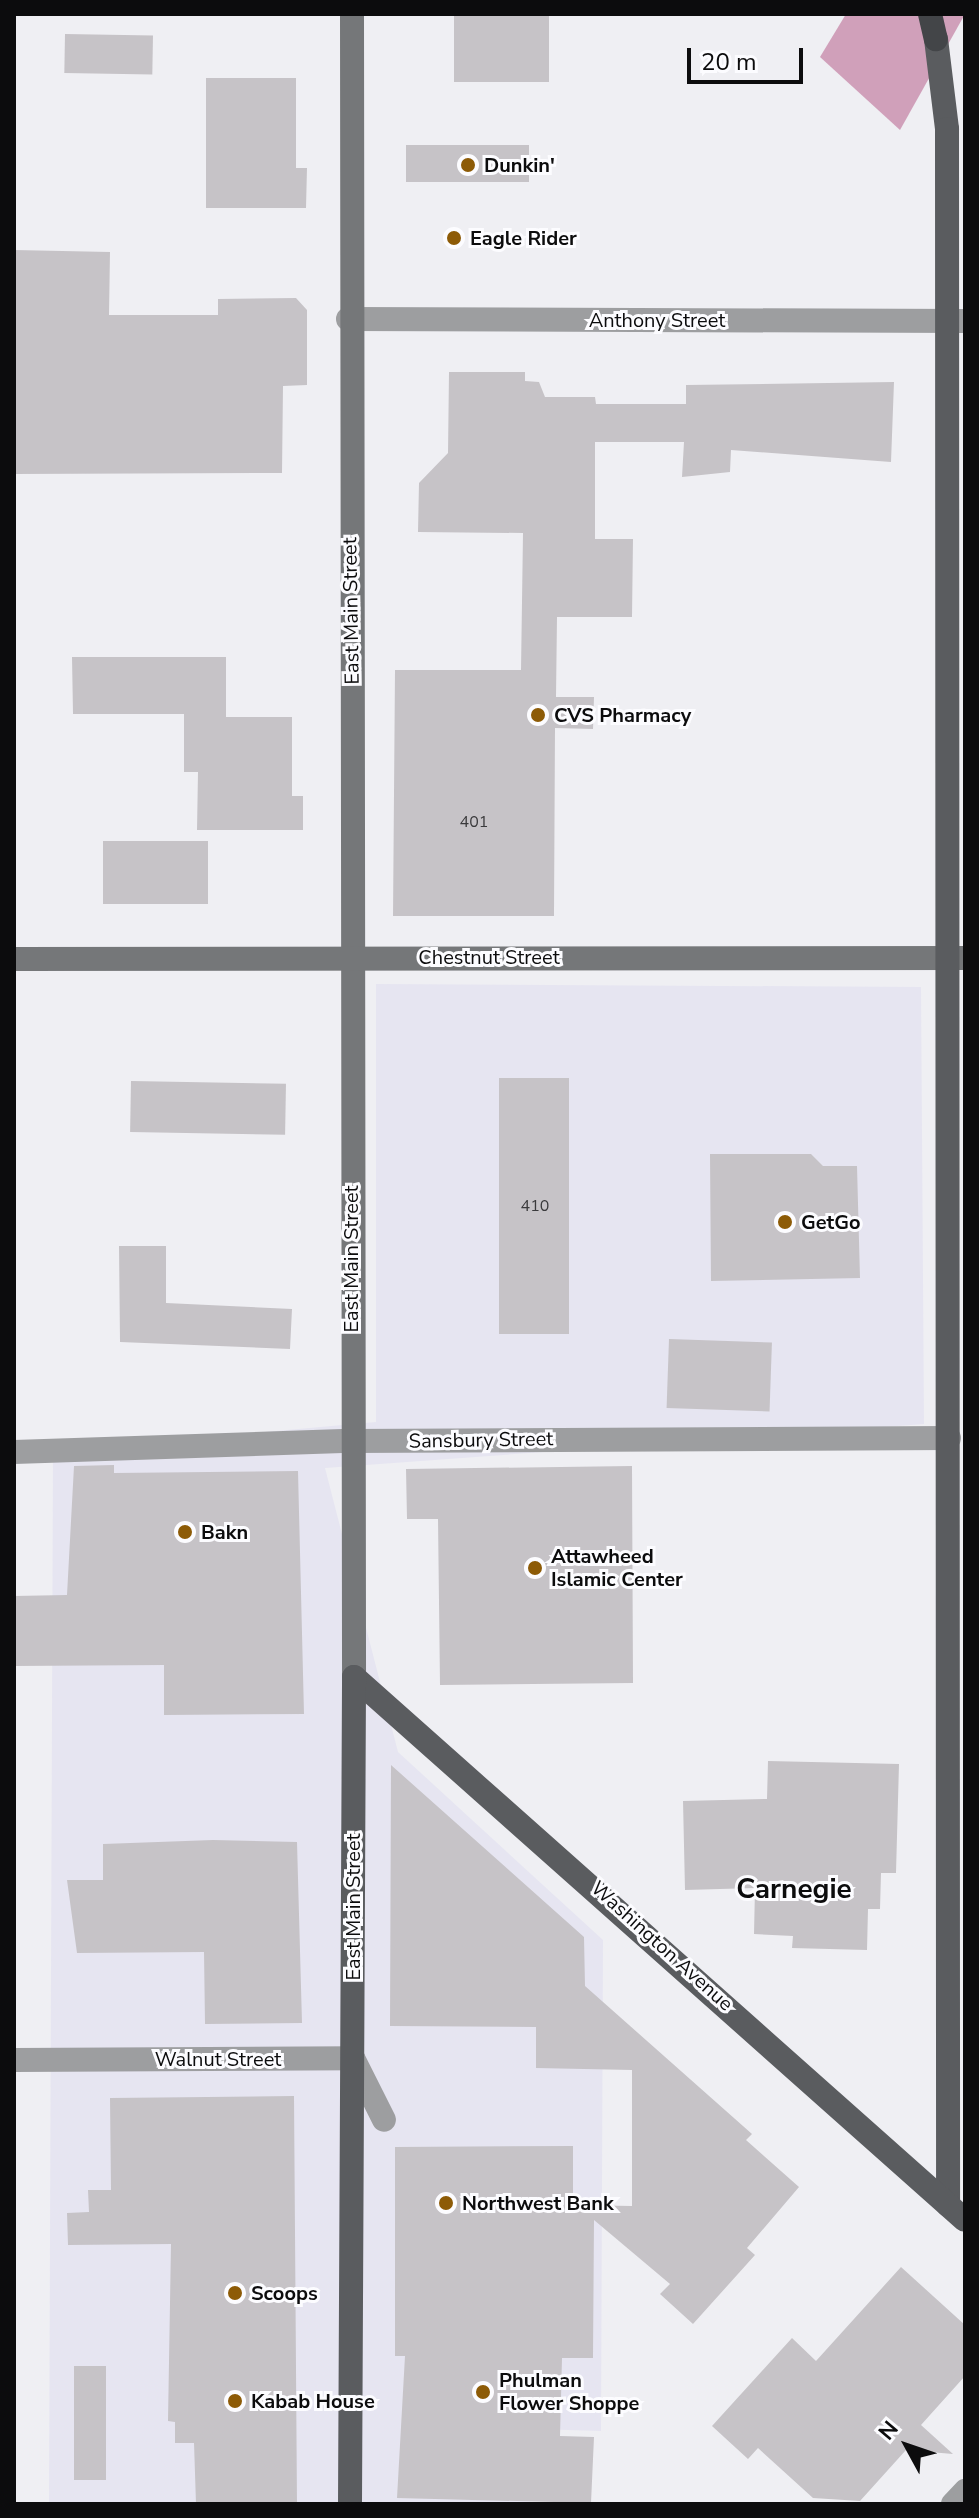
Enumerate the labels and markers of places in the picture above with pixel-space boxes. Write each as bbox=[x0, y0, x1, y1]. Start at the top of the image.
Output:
place label: Dunkin' bbox=[484, 153, 555, 177]
marker: Dunkin' bbox=[459, 156, 477, 174]
place label: Eagle Rider bbox=[470, 226, 577, 250]
marker: Eagle Rider bbox=[445, 229, 463, 247]
place label: CVS Pharmacy bbox=[554, 703, 691, 727]
marker: CVS Pharmacy bbox=[529, 706, 547, 724]
place label: GetGo bbox=[801, 1210, 860, 1234]
marker: GetGo bbox=[776, 1213, 794, 1231]
place label: Bakn bbox=[201, 1520, 248, 1544]
marker: Bakn bbox=[176, 1523, 194, 1541]
place label: Attawheed Islamic Center bbox=[551, 1544, 683, 1591]
marker: Attawheed Islamic Center bbox=[526, 1559, 544, 1577]
place label: Northwest Bank bbox=[462, 2191, 614, 2215]
marker: Northwest Bank bbox=[437, 2194, 455, 2212]
place label: Scoops bbox=[251, 2281, 318, 2305]
marker: Scoops bbox=[226, 2284, 244, 2302]
place label: Phulman Flower Shoppe bbox=[499, 2368, 639, 2415]
marker: Phulman Flower Shoppe bbox=[474, 2383, 492, 2401]
place label: Kabab House bbox=[251, 2389, 375, 2413]
marker: Kabab House bbox=[226, 2392, 244, 2410]

